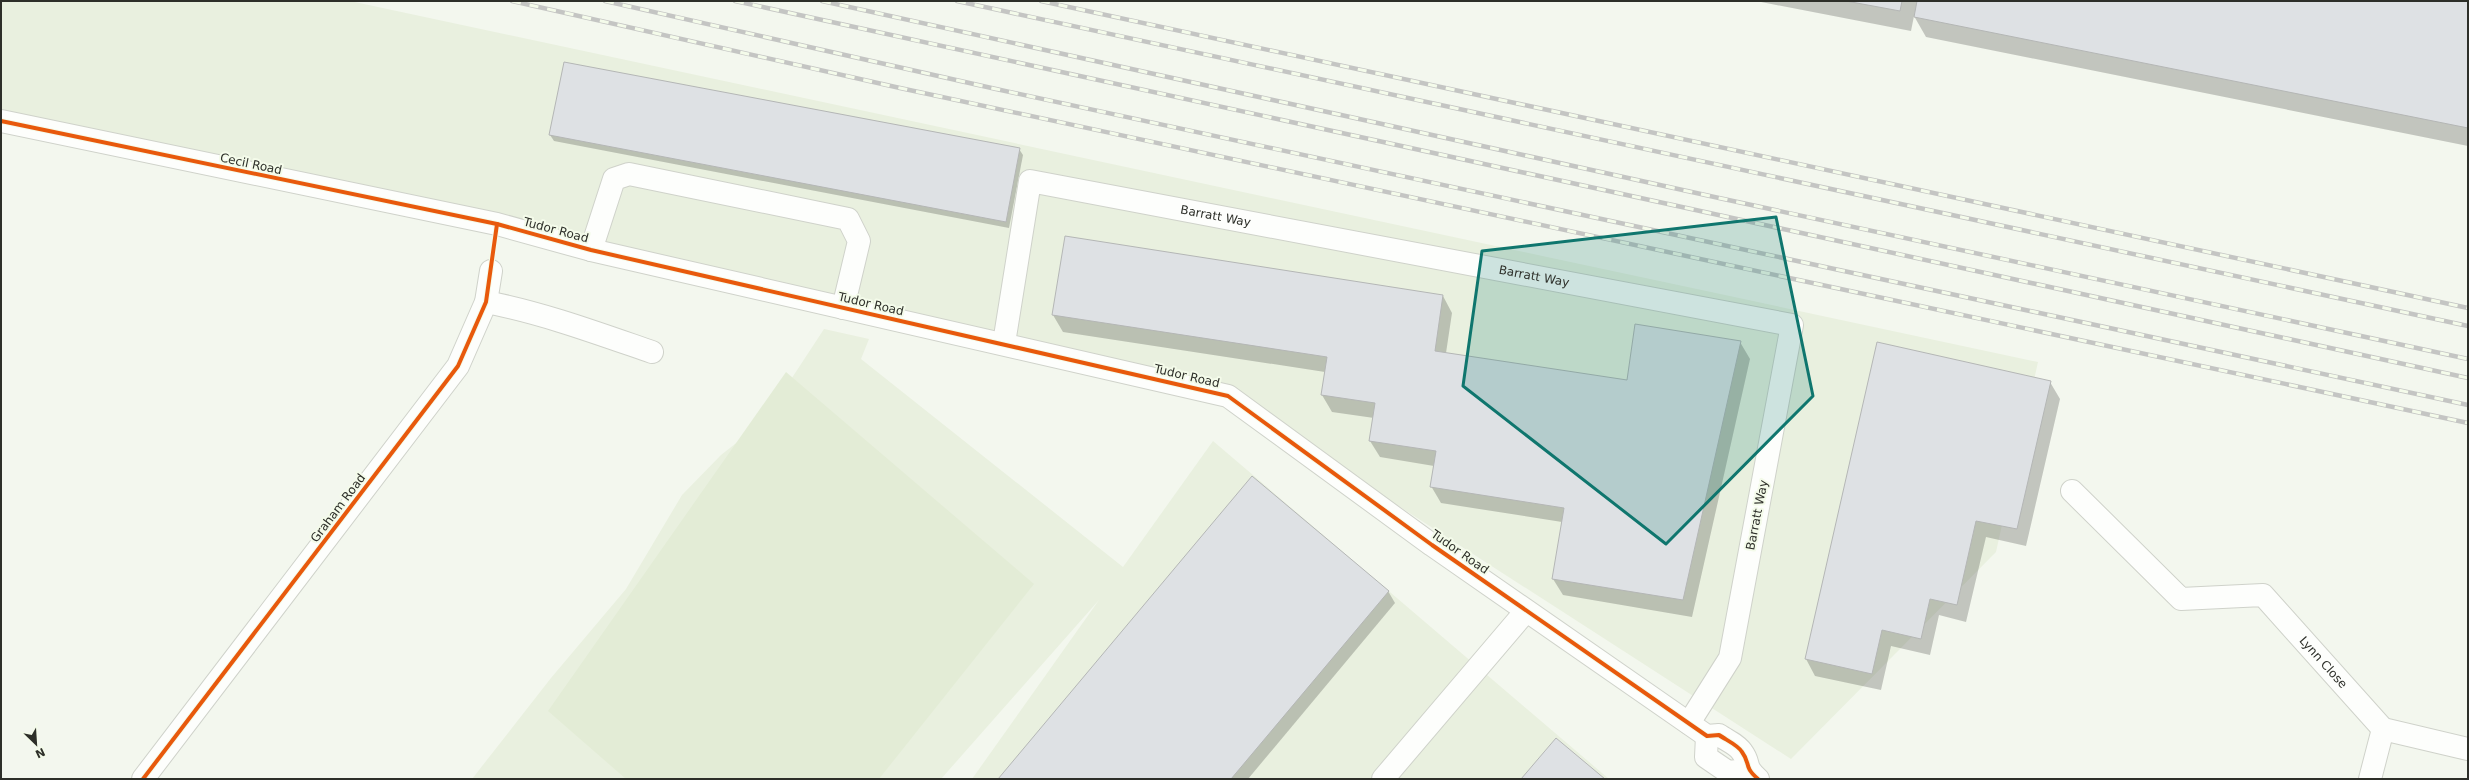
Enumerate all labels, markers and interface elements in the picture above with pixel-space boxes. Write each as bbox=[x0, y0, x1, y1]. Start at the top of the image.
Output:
street label: Cecil Road bbox=[219, 151, 283, 177]
street label: Barratt Way bbox=[1179, 203, 1252, 230]
street label: Tudor Road bbox=[521, 214, 590, 245]
street label: Barratt Way bbox=[1498, 263, 1570, 290]
street label: Tudor Road bbox=[836, 289, 905, 318]
street label: Tudor Road bbox=[1152, 361, 1221, 390]
street label: Graham Road bbox=[308, 471, 368, 545]
street label: Barratt Way bbox=[1743, 479, 1771, 551]
street label: Tudor Road bbox=[1428, 526, 1491, 577]
street label: Lynn Close bbox=[2297, 634, 2350, 691]
north arrow bbox=[16, 724, 56, 764]
text: N bbox=[33, 745, 47, 760]

